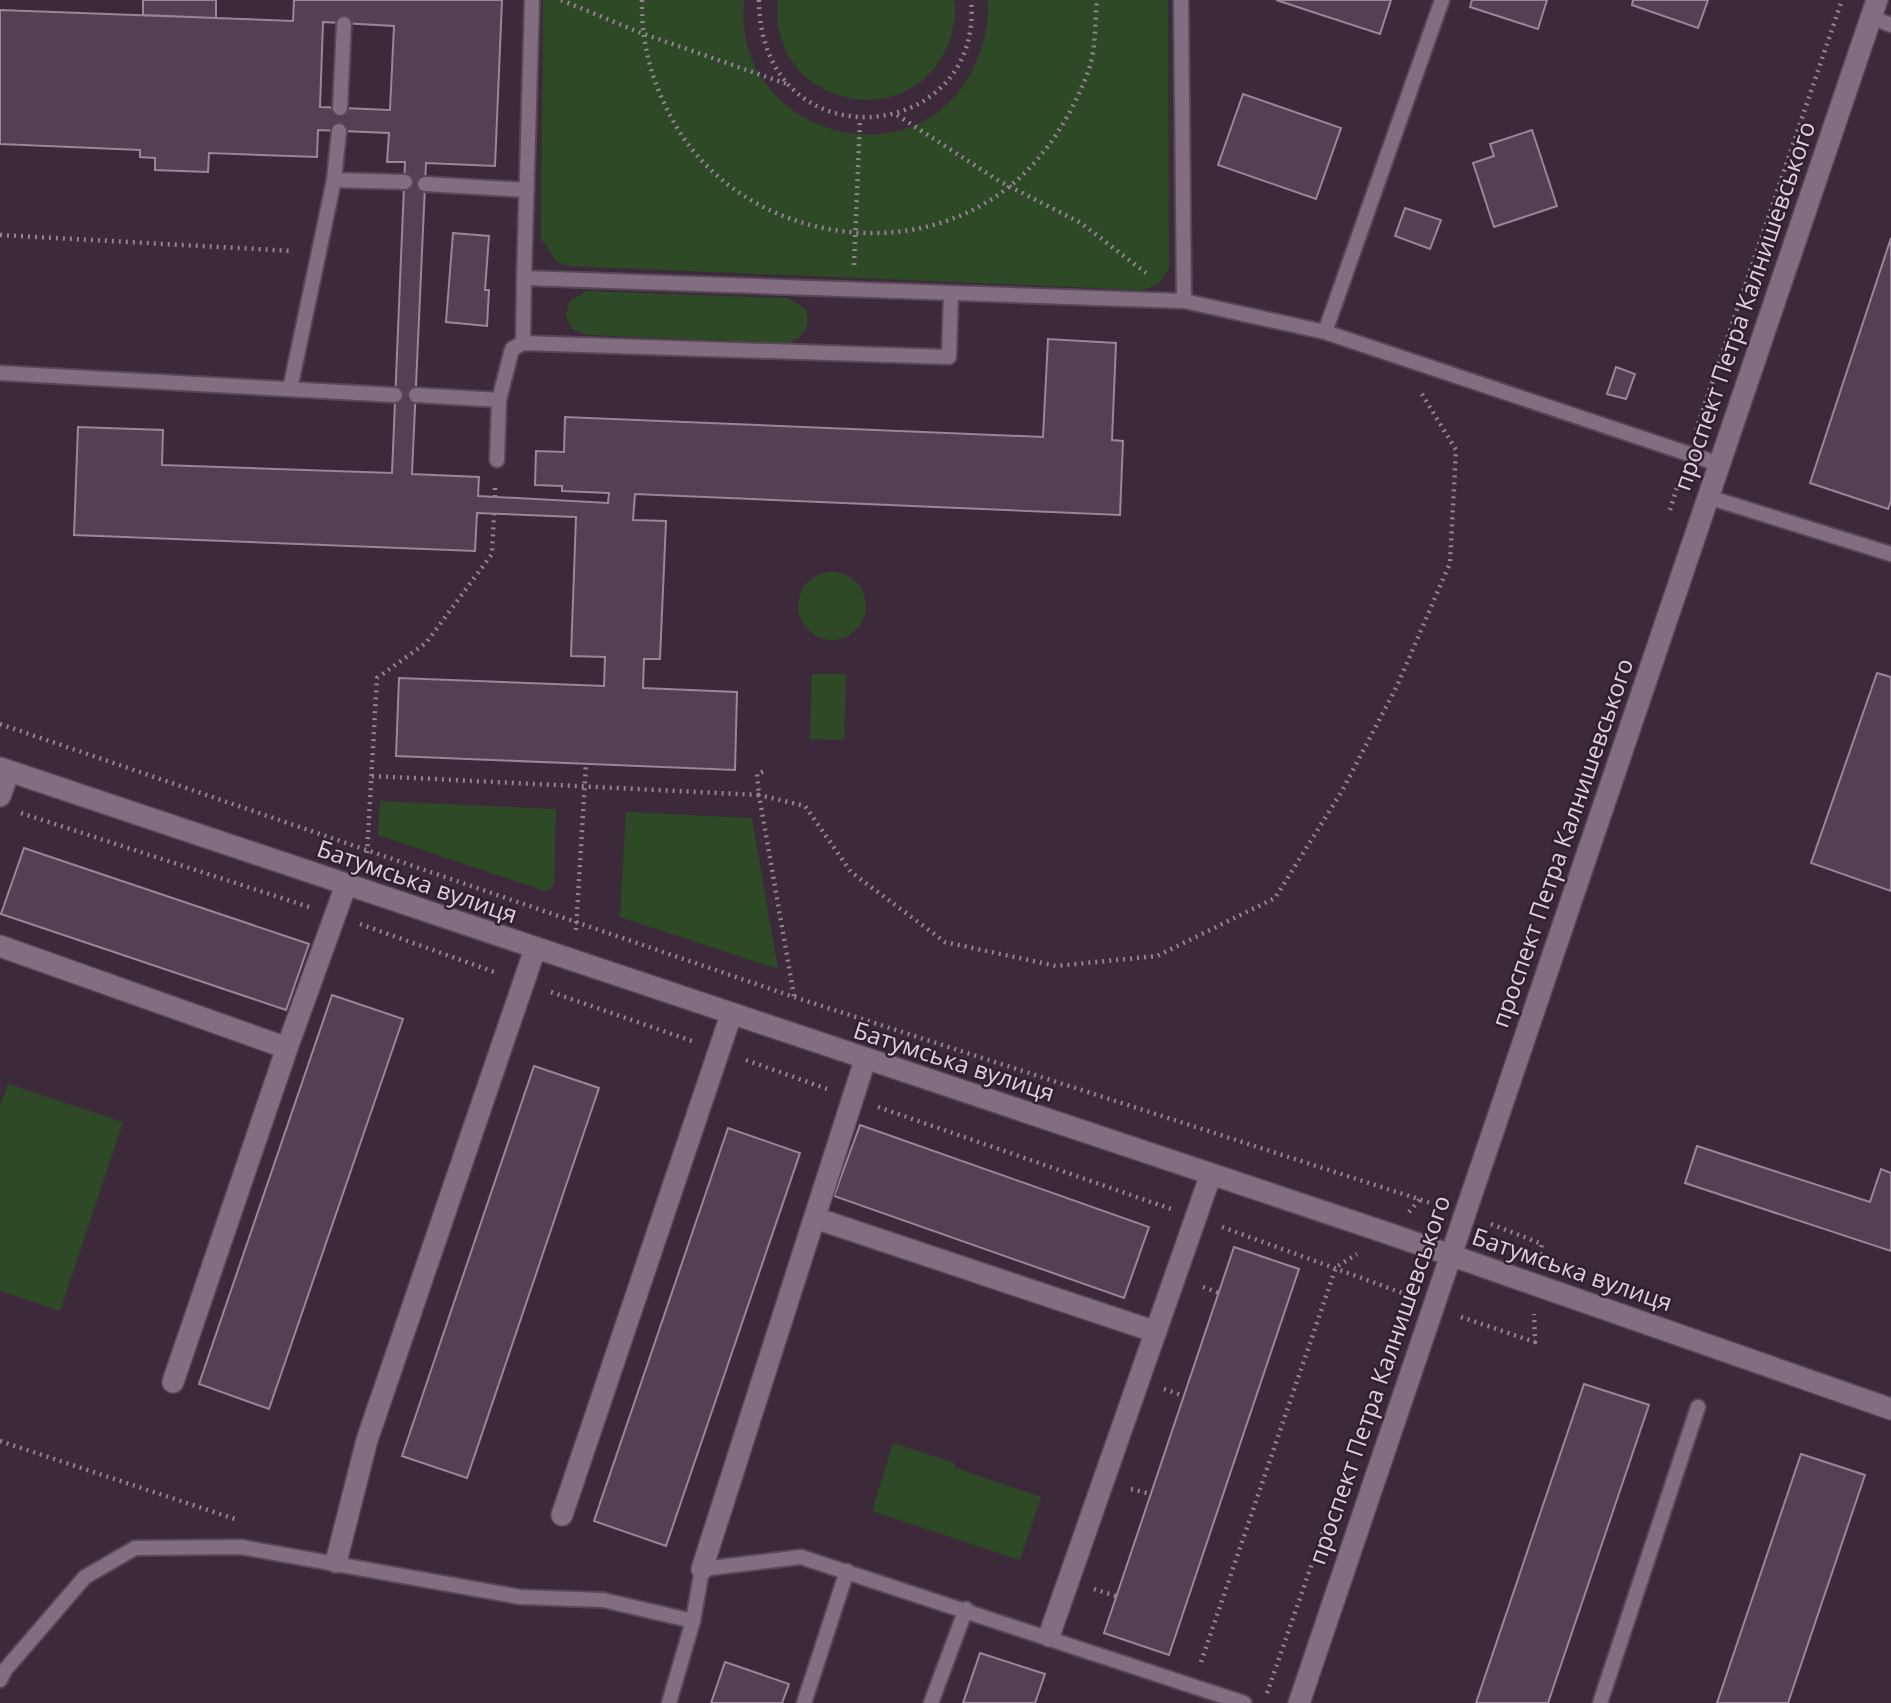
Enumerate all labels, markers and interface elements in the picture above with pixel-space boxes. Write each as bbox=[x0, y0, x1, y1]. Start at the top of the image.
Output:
street label: проспект Петра Калнишевського bbox=[1665, 117, 1822, 494]
street label: проспект Петра Калнишевського bbox=[1483, 654, 1640, 1031]
street label: Батумська вулиця bbox=[313, 831, 522, 930]
street label: Батумська вулиця bbox=[850, 1012, 1059, 1109]
street label: проспект Петра Калнишевського bbox=[1300, 1191, 1457, 1568]
street label: Батумська вулиця bbox=[1468, 1219, 1677, 1318]

